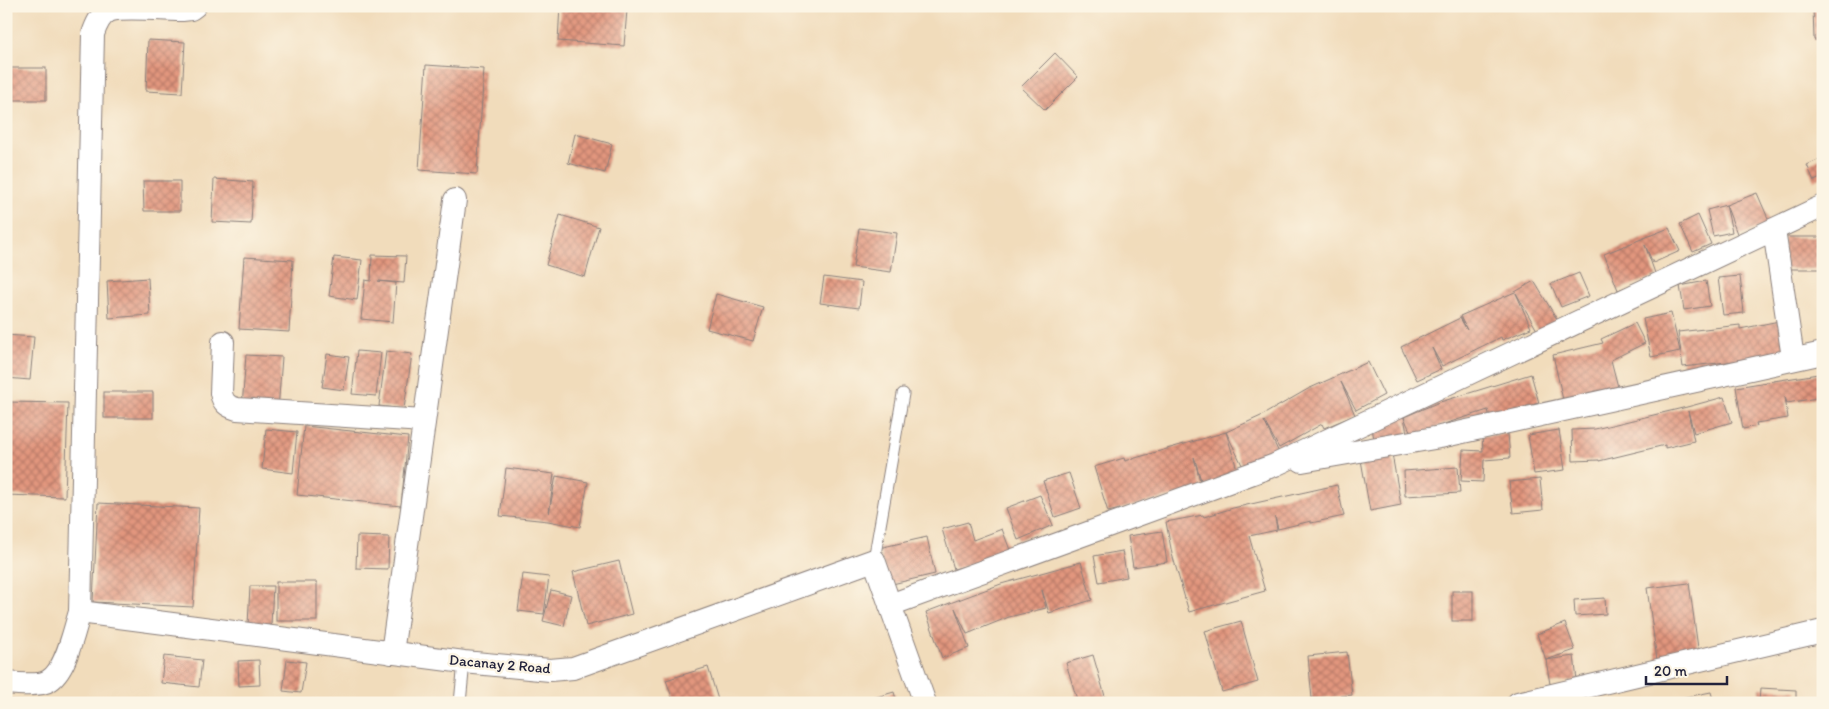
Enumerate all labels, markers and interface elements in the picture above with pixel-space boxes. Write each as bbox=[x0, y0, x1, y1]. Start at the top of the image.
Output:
street label: Dacanay 2 Road bbox=[448, 651, 552, 677]
scale bar bbox=[1646, 654, 1728, 686]
text: 20 m bbox=[1654, 662, 1688, 680]

